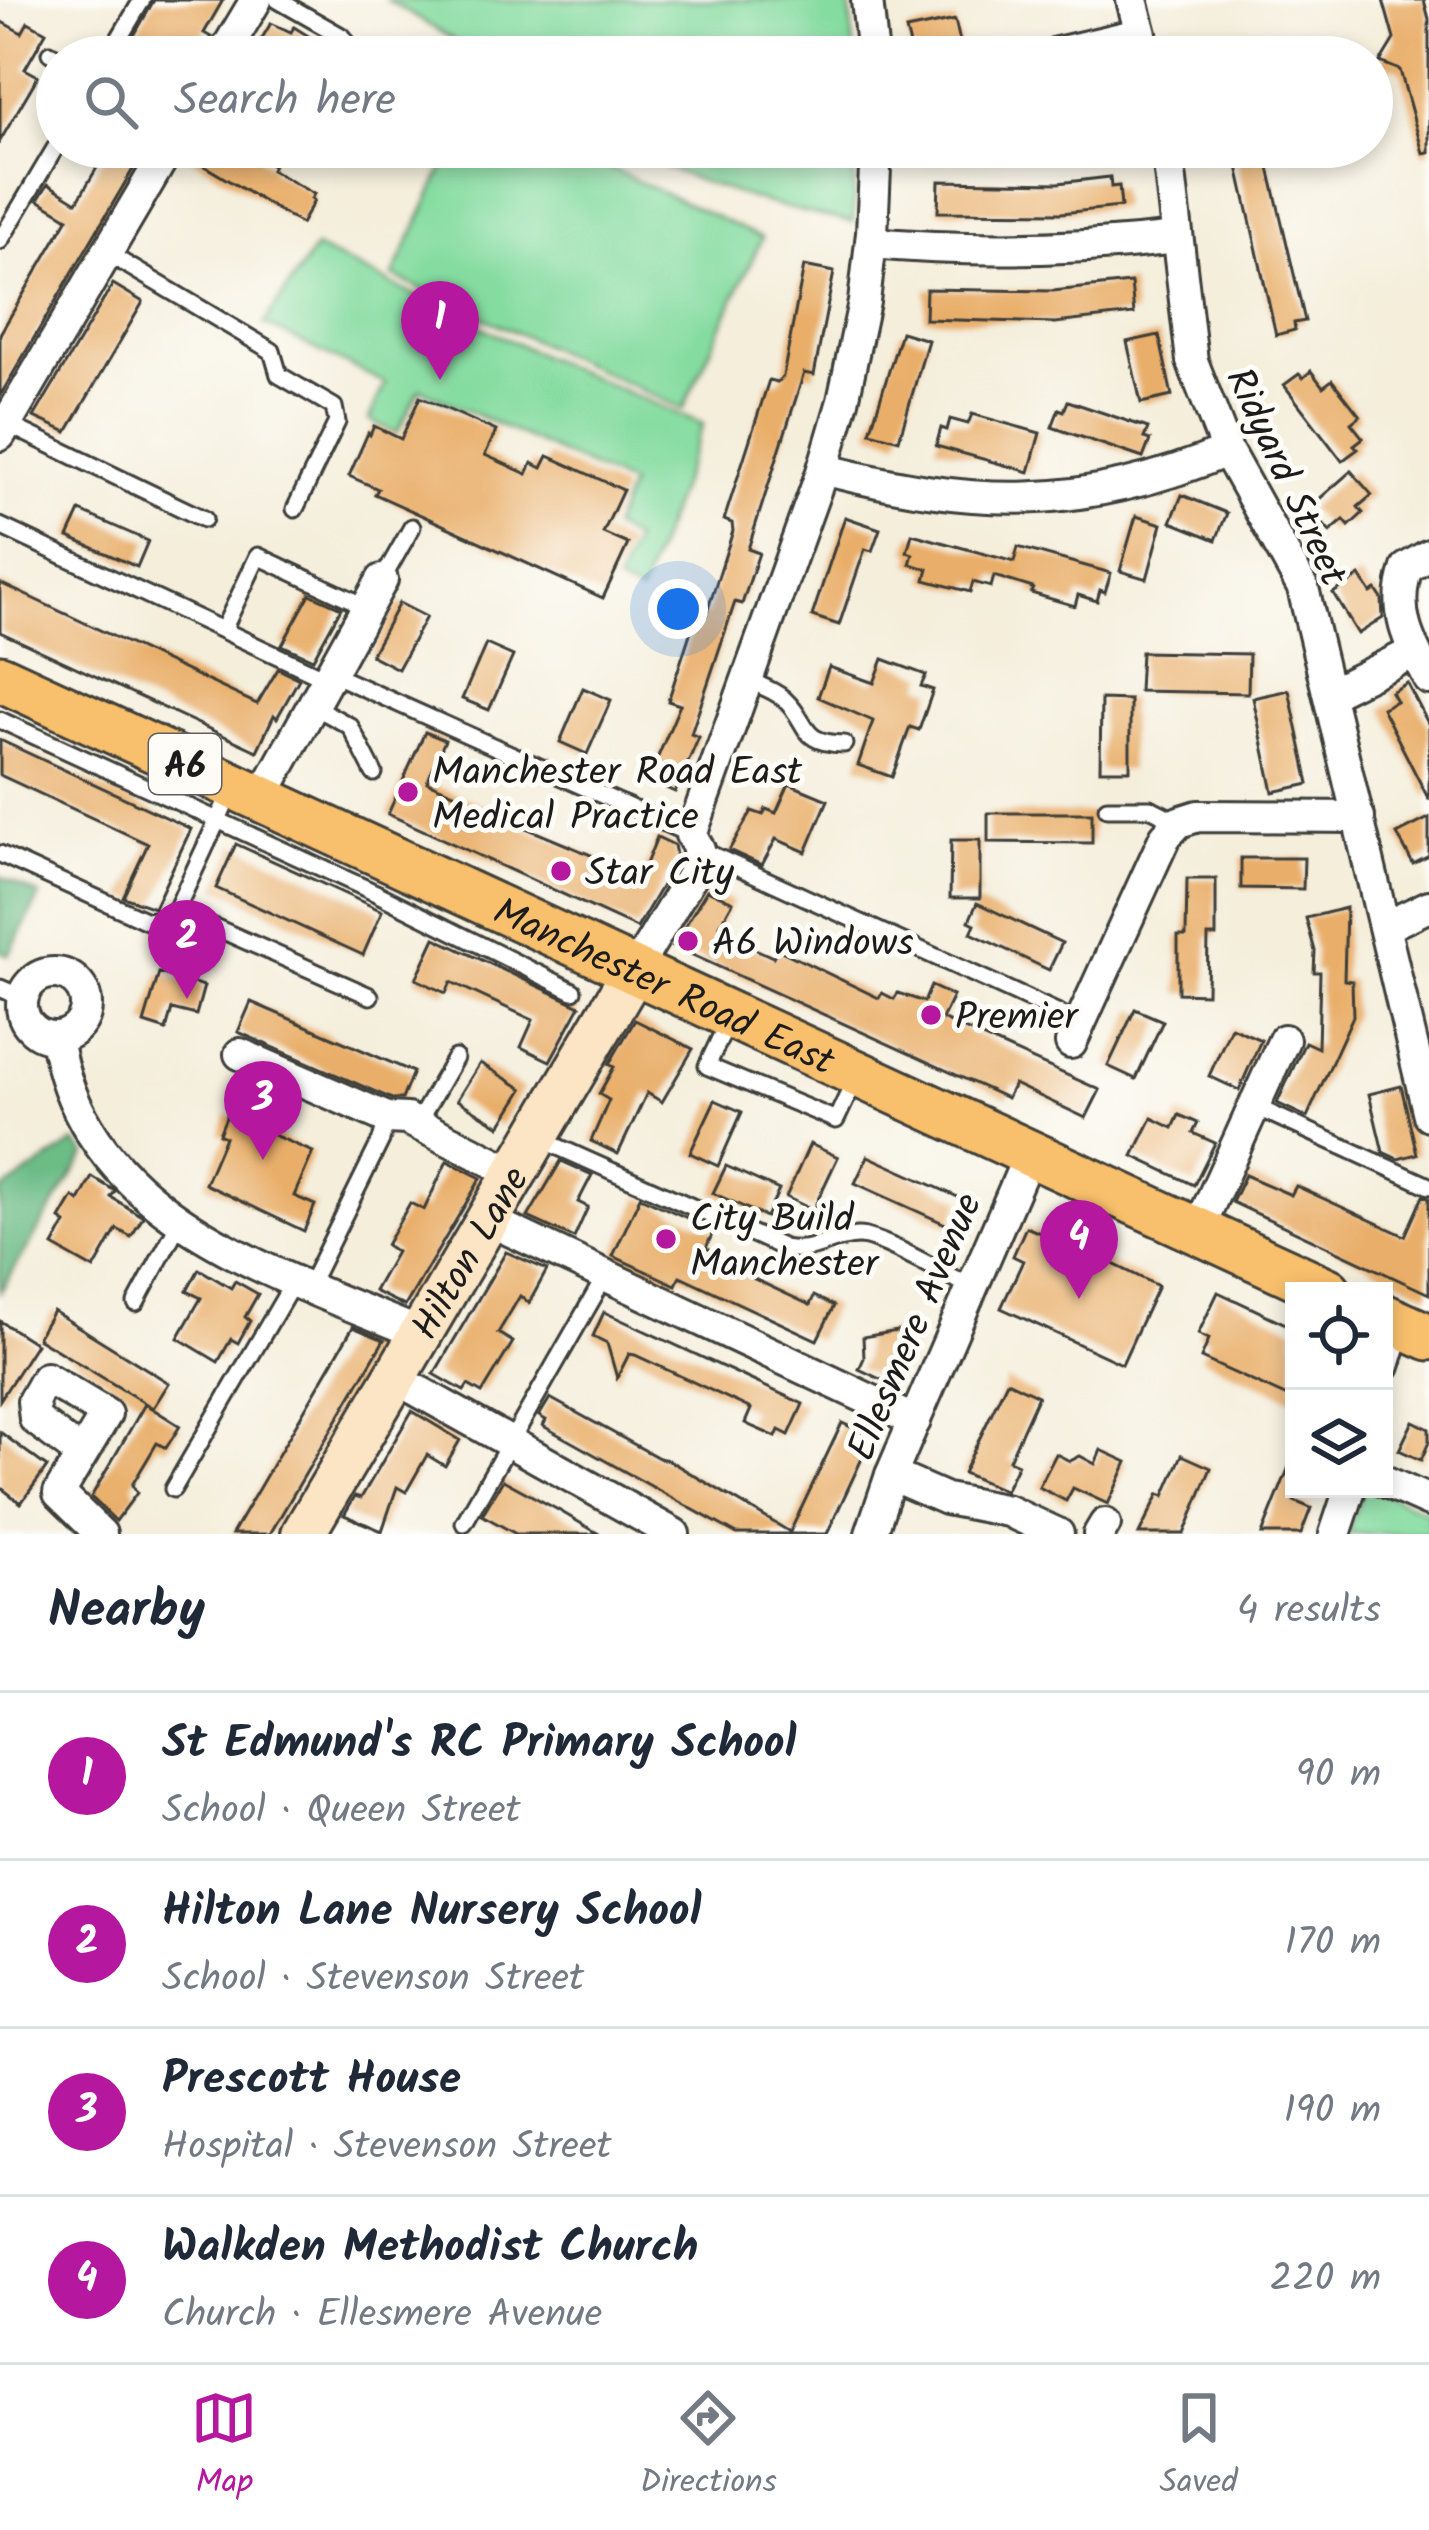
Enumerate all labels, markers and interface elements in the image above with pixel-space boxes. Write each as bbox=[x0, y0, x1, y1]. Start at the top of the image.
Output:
search box bbox=[36, 36, 1393, 168]
text: Search here bbox=[174, 66, 396, 138]
icon: search bbox=[78, 69, 144, 135]
pin: 1 bbox=[401, 281, 479, 380]
street label: Ridyard Street bbox=[1207, 358, 1363, 598]
your location bbox=[648, 579, 708, 639]
road number: A6 bbox=[149, 734, 221, 794]
place label: Manchester Road East Medical Practice bbox=[432, 743, 803, 850]
marker: Manchester Road East Medical Practice bbox=[395, 779, 421, 805]
place label: Star City bbox=[585, 844, 734, 906]
marker: Star City bbox=[548, 858, 574, 884]
street label: Manchester Road East bbox=[482, 883, 845, 1095]
pin: 2 bbox=[148, 900, 226, 999]
place label: A6 Windows bbox=[712, 914, 914, 976]
marker: A6 Windows bbox=[675, 928, 701, 954]
place label: Premier bbox=[955, 988, 1080, 1050]
marker: Premier bbox=[918, 1002, 944, 1028]
pin: 3 bbox=[224, 1061, 302, 1160]
street label: Hilton Lane bbox=[397, 1156, 548, 1353]
street label: Ellesmere Avenue bbox=[832, 1184, 1001, 1471]
place label: City Build Manchester bbox=[690, 1190, 880, 1297]
pin: 4 bbox=[1040, 1200, 1118, 1299]
marker: City Build Manchester bbox=[653, 1226, 679, 1252]
map controls bbox=[1285, 1282, 1393, 1498]
button: locate bbox=[1285, 1282, 1393, 1390]
button: layers bbox=[1285, 1390, 1393, 1498]
text: Nearby bbox=[48, 1572, 205, 1653]
text: 4 results bbox=[1237, 1581, 1381, 1643]
text: St Edmund's RC Primary School bbox=[162, 1709, 797, 1781]
text: 1 bbox=[81, 1745, 93, 1807]
text: 90 m bbox=[1296, 1745, 1381, 1807]
text: School · Queen Street bbox=[162, 1781, 521, 1843]
text: Hilton Lane Nursery School bbox=[162, 1877, 702, 1949]
text: 2 bbox=[76, 1913, 98, 1975]
text: 170 m bbox=[1285, 1913, 1381, 1975]
text: School · Stevenson Street bbox=[162, 1949, 584, 2011]
text: Prescott House bbox=[162, 2045, 461, 2117]
text: 3 bbox=[76, 2081, 98, 2143]
text: 190 m bbox=[1284, 2081, 1381, 2143]
text: Hospital · Stevenson Street bbox=[162, 2117, 612, 2179]
text: Walkden Methodist Church bbox=[162, 2213, 698, 2285]
text: 4 bbox=[76, 2249, 98, 2311]
text: 220 m bbox=[1269, 2249, 1381, 2311]
text: Church · Ellesmere Avenue bbox=[162, 2285, 602, 2347]
tab: Map bbox=[191, 2385, 257, 2510]
tab: Directions bbox=[640, 2385, 777, 2510]
tab: Saved bbox=[1159, 2385, 1238, 2510]

